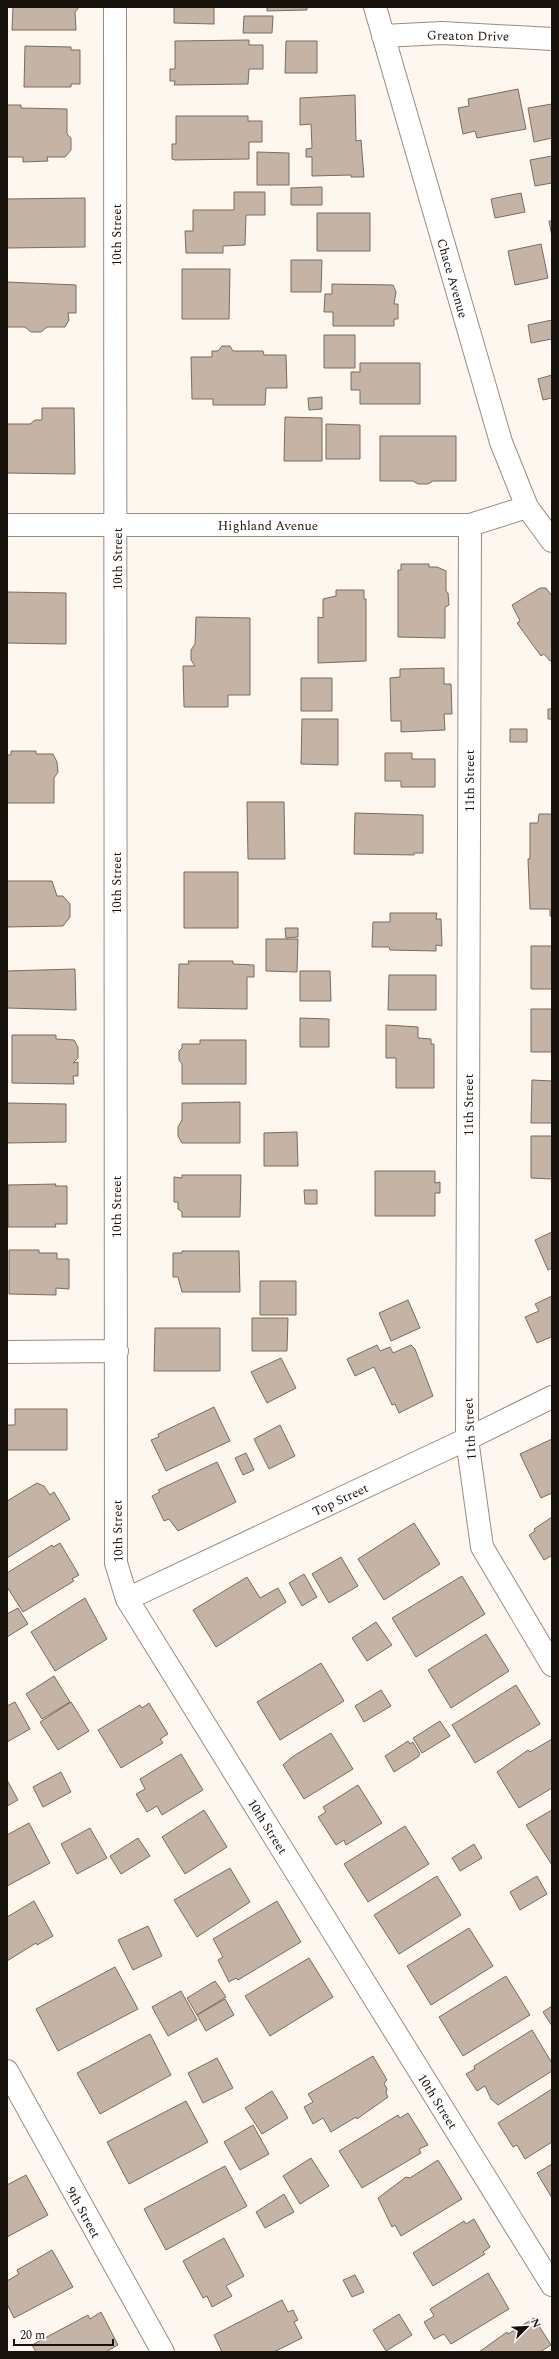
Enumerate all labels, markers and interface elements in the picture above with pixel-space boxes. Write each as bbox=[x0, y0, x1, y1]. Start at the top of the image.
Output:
street label: Greaton Drive bbox=[427, 25, 509, 47]
street label: 10th Street bbox=[107, 203, 127, 266]
street label: Chace Avenue bbox=[431, 236, 473, 320]
street label: Highland Avenue bbox=[218, 516, 318, 536]
street label: 10th Street bbox=[108, 527, 128, 590]
street label: 11th Street bbox=[460, 749, 480, 812]
street label: 10th Street bbox=[107, 851, 127, 914]
street label: 11th Street bbox=[459, 1073, 479, 1136]
street label: 10th Street bbox=[107, 1175, 127, 1238]
street label: 11th Street bbox=[458, 1397, 482, 1461]
street label: Top Street bbox=[309, 1478, 372, 1522]
street label: 10th Street bbox=[107, 1499, 129, 1562]
street label: 10th Street bbox=[242, 1795, 292, 1859]
street label: 10th Street bbox=[412, 2070, 462, 2134]
street label: 9th Street bbox=[61, 2183, 106, 2242]
north arrow bbox=[507, 2307, 547, 2347]
text: N bbox=[526, 2316, 545, 2331]
scale bar bbox=[14, 2321, 113, 2347]
text: 20 m bbox=[20, 2326, 45, 2345]

